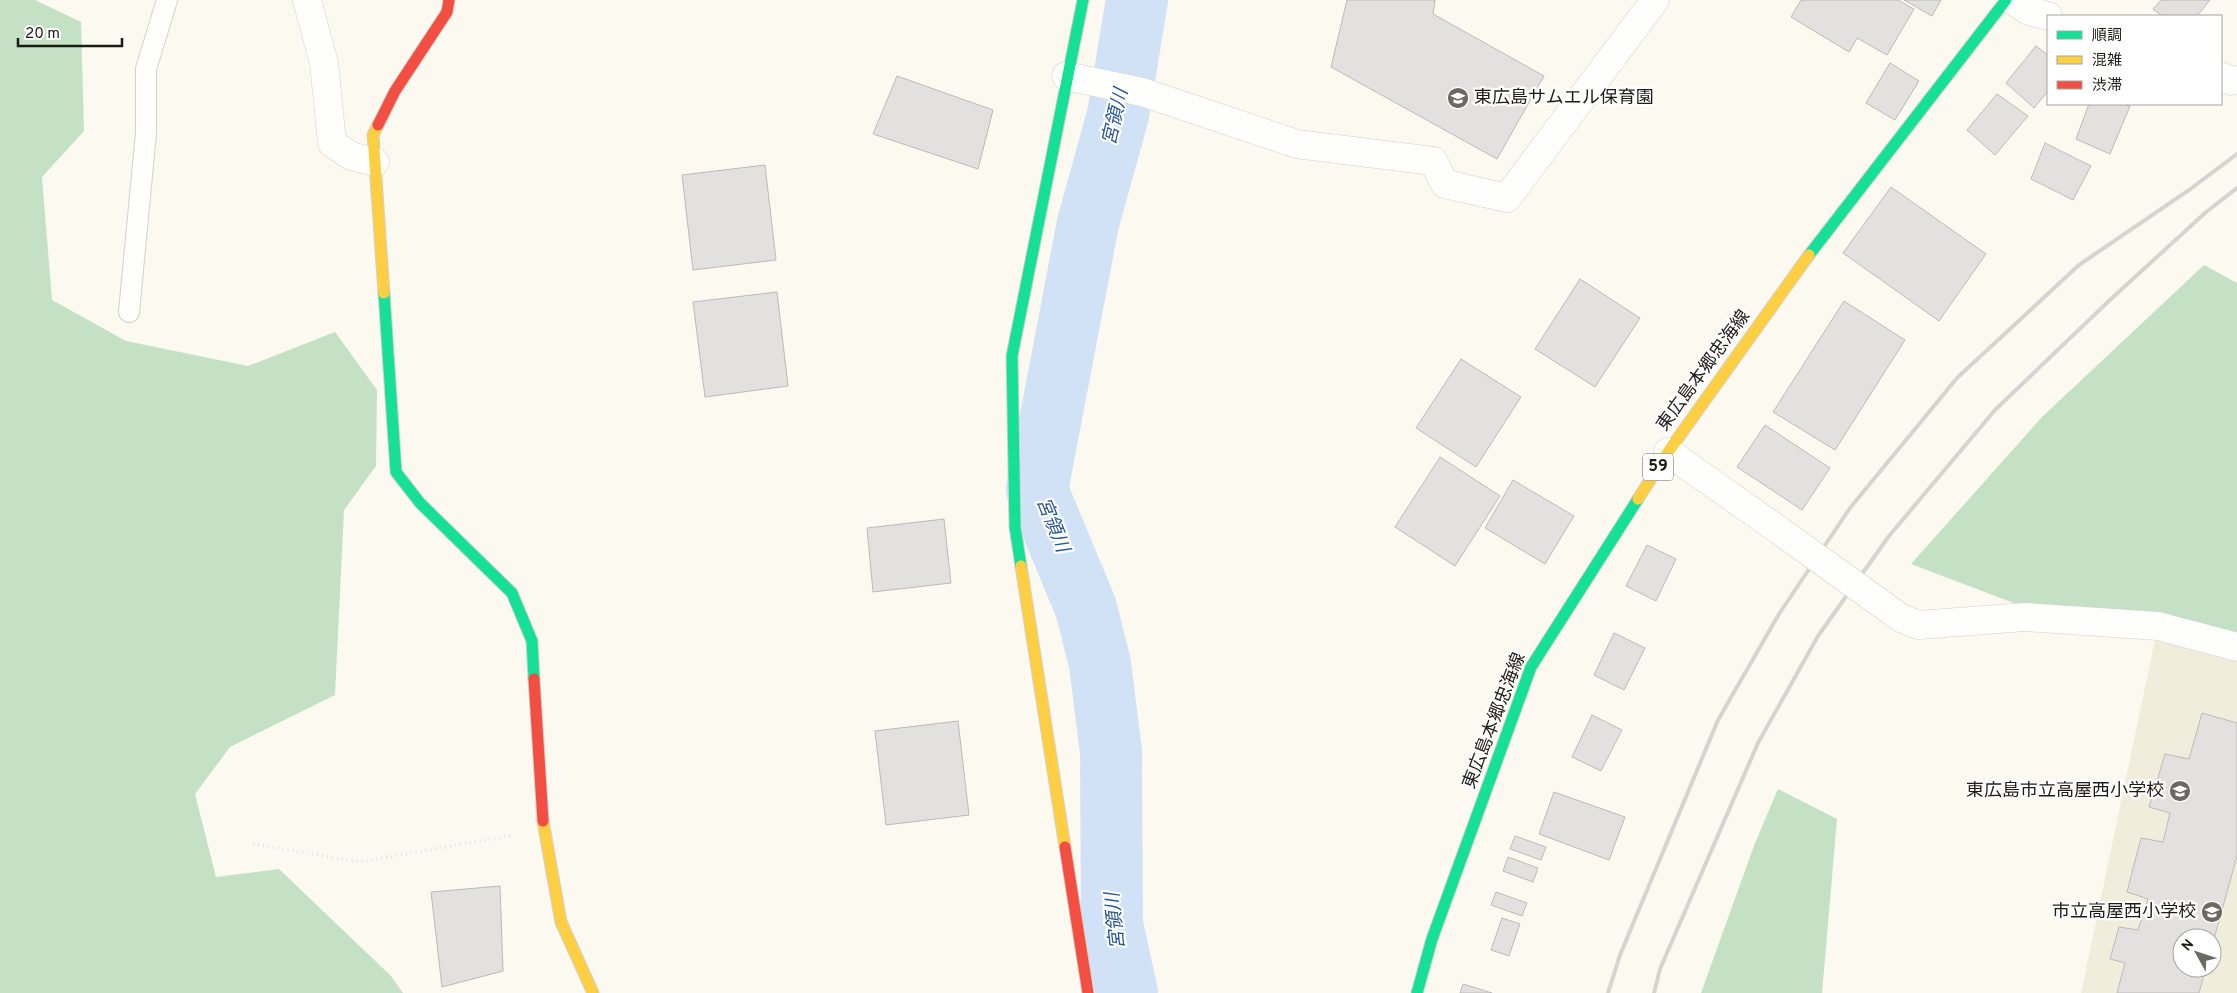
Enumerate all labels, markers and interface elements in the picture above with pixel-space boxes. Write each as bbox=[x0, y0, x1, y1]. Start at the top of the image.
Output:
scale bar bbox=[18, 15, 121, 47]
legend bbox=[2047, 15, 2222, 105]
text: 20 m bbox=[25, 25, 60, 44]
text: 順調 bbox=[2092, 27, 2122, 46]
text: 混雑 bbox=[2092, 52, 2122, 71]
text: 渋滞 bbox=[2092, 77, 2122, 96]
water label: 宮領川 bbox=[1098, 85, 1135, 147]
school or university icon: 東広島サムエル保育園 bbox=[1446, 86, 1470, 110]
place label: 東広島サムエル保育園 bbox=[1474, 87, 1654, 110]
street label: 東広島本郷忠海線 bbox=[1652, 306, 1756, 436]
road number: 59 bbox=[1643, 454, 1673, 481]
water label: 宮領川 bbox=[1030, 494, 1075, 558]
street label: 東広島本郷忠海線 bbox=[1458, 650, 1532, 792]
school or university icon: 東広島市立高屋西小学校 bbox=[2168, 779, 2192, 803]
place label: 東広島市立高屋西小学校 bbox=[1966, 780, 2164, 803]
water label: 宮領川 bbox=[1101, 889, 1131, 951]
school or university icon: 市立高屋西小学校 bbox=[2200, 900, 2224, 924]
place label: 市立高屋西小学校 bbox=[2052, 901, 2196, 924]
north arrow bbox=[2172, 928, 2222, 978]
text: N bbox=[2178, 936, 2198, 955]

